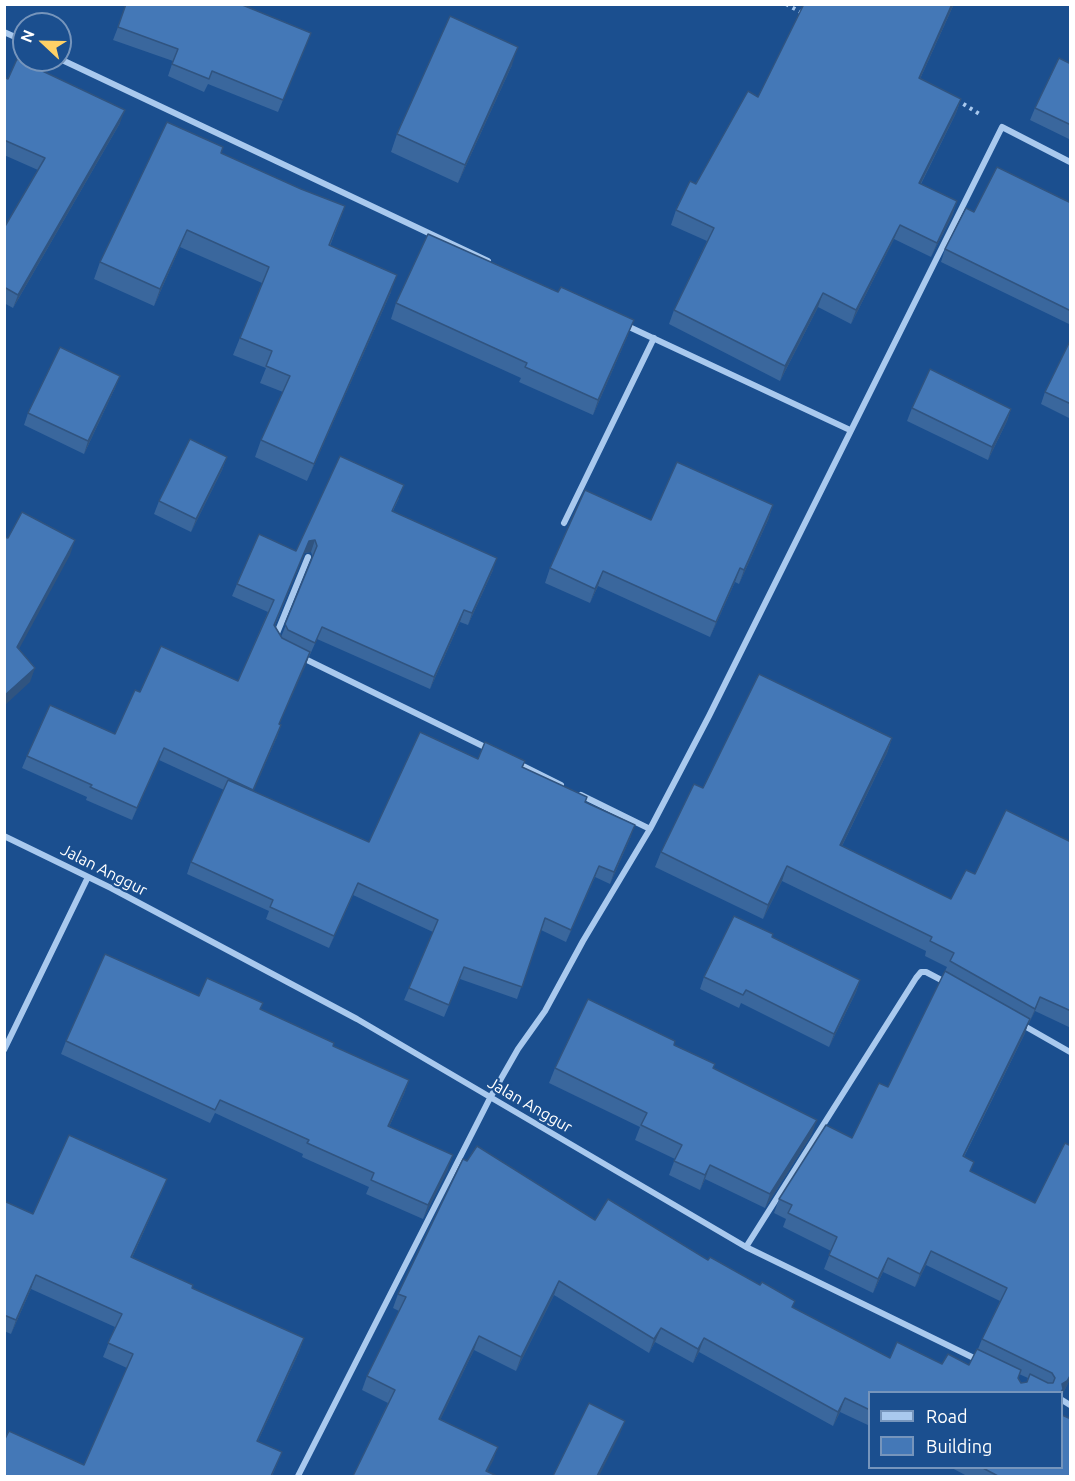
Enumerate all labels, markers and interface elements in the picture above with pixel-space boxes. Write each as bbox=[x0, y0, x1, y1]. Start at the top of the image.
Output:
north arrow bbox=[12, 12, 72, 72]
text: N bbox=[17, 27, 38, 45]
street label: Jalan Anggur bbox=[58, 840, 150, 900]
street label: Jalan Anggur bbox=[484, 1073, 576, 1137]
legend bbox=[868, 1391, 1063, 1469]
text: Road bbox=[926, 1406, 968, 1426]
text: Building bbox=[926, 1436, 992, 1456]

